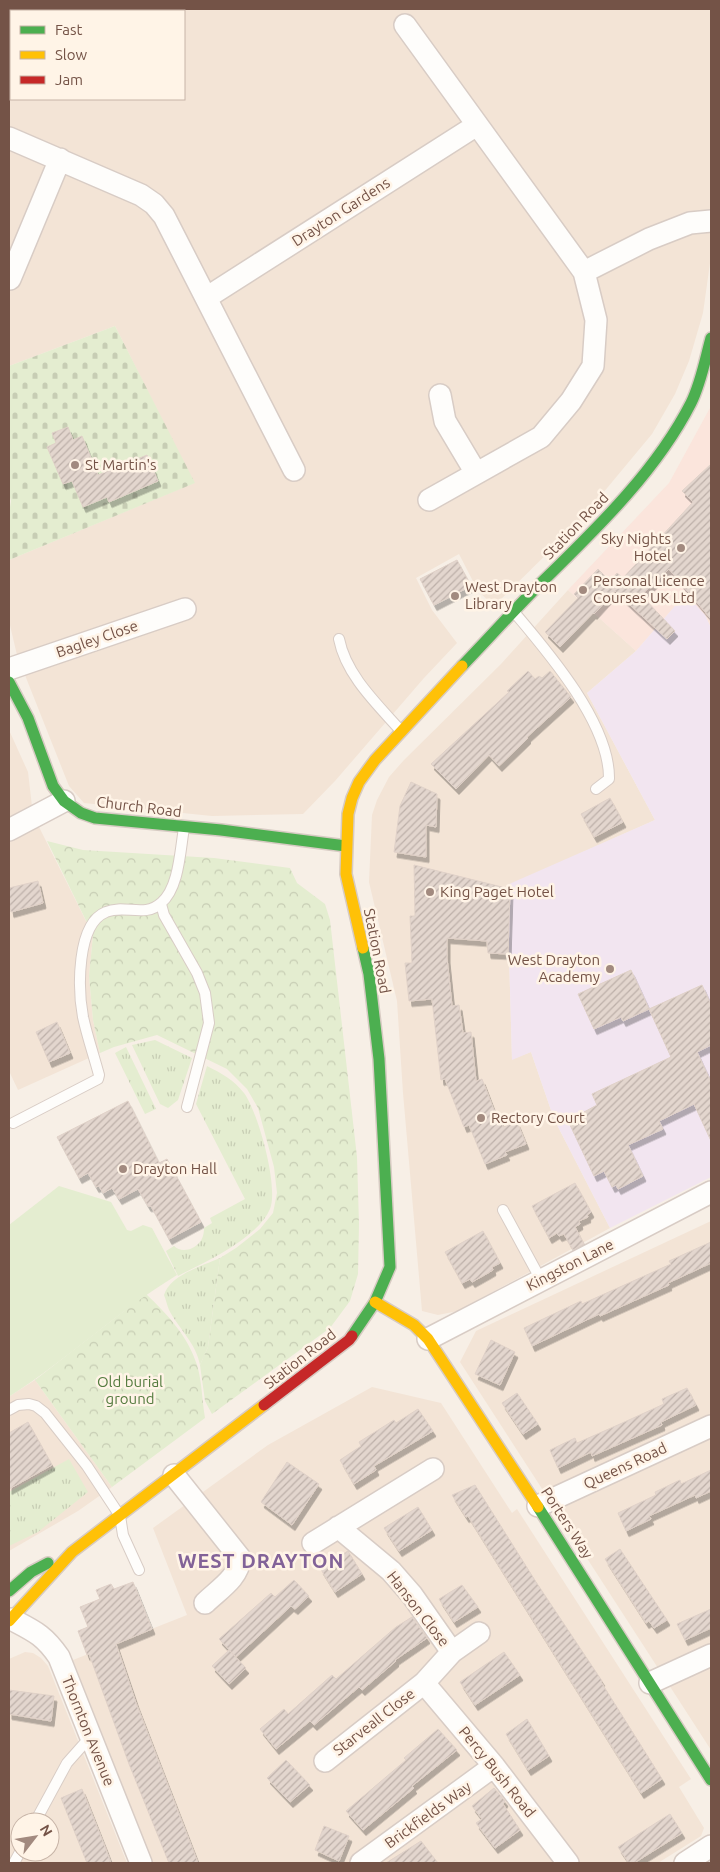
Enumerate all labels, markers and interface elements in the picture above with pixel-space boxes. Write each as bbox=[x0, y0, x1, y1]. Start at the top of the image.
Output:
legend bbox=[10, 10, 185, 100]
text: Fast bbox=[55, 21, 83, 38]
text: Slow bbox=[55, 46, 88, 63]
text: Jam bbox=[55, 71, 83, 88]
street label: Drayton Gardens bbox=[289, 174, 393, 250]
place label: St Martin's bbox=[85, 456, 157, 473]
marker: St Martin's bbox=[69, 459, 81, 471]
street label: Station Road bbox=[540, 489, 612, 563]
place label: Sky Nights Hotel bbox=[601, 530, 671, 564]
marker: Sky Nights Hotel bbox=[675, 542, 687, 554]
place label: Personal Licence Courses UK Ltd bbox=[593, 572, 705, 606]
place label: West Drayton Library bbox=[465, 578, 557, 612]
marker: Personal Licence Courses UK Ltd bbox=[577, 584, 589, 596]
marker: West Drayton Library bbox=[449, 590, 461, 602]
street label: Bagley Close bbox=[54, 617, 140, 660]
street label: Church Road bbox=[96, 793, 183, 820]
place label: King Paget Hotel bbox=[440, 883, 554, 900]
marker: King Paget Hotel bbox=[424, 886, 436, 898]
street label: Station Road bbox=[361, 907, 394, 995]
place label: West Drayton Academy bbox=[508, 951, 600, 985]
marker: West Drayton Academy bbox=[604, 963, 616, 975]
place label: Rectory Court bbox=[491, 1109, 585, 1126]
marker: Rectory Court bbox=[475, 1112, 487, 1124]
place label: Drayton Hall bbox=[133, 1160, 217, 1177]
marker: Drayton Hall bbox=[117, 1163, 129, 1175]
street label: Kingston Lane bbox=[523, 1235, 616, 1294]
street label: Station Road bbox=[260, 1325, 339, 1392]
park label: Old burial ground bbox=[97, 1373, 163, 1407]
street label: Queens Road bbox=[580, 1439, 669, 1492]
street label: Porters Way bbox=[538, 1484, 597, 1562]
district label: WEST DRAYTON bbox=[178, 1549, 344, 1572]
street label: Hanson Close bbox=[384, 1568, 453, 1650]
street label: Thornton Avenue bbox=[59, 1673, 118, 1788]
street label: Starveall Close bbox=[330, 1685, 418, 1759]
street label: Percy Bush Road bbox=[456, 1723, 539, 1820]
street label: Brickfields Way bbox=[381, 1778, 474, 1852]
north arrow bbox=[10, 1812, 60, 1862]
text: N bbox=[37, 1822, 56, 1839]

